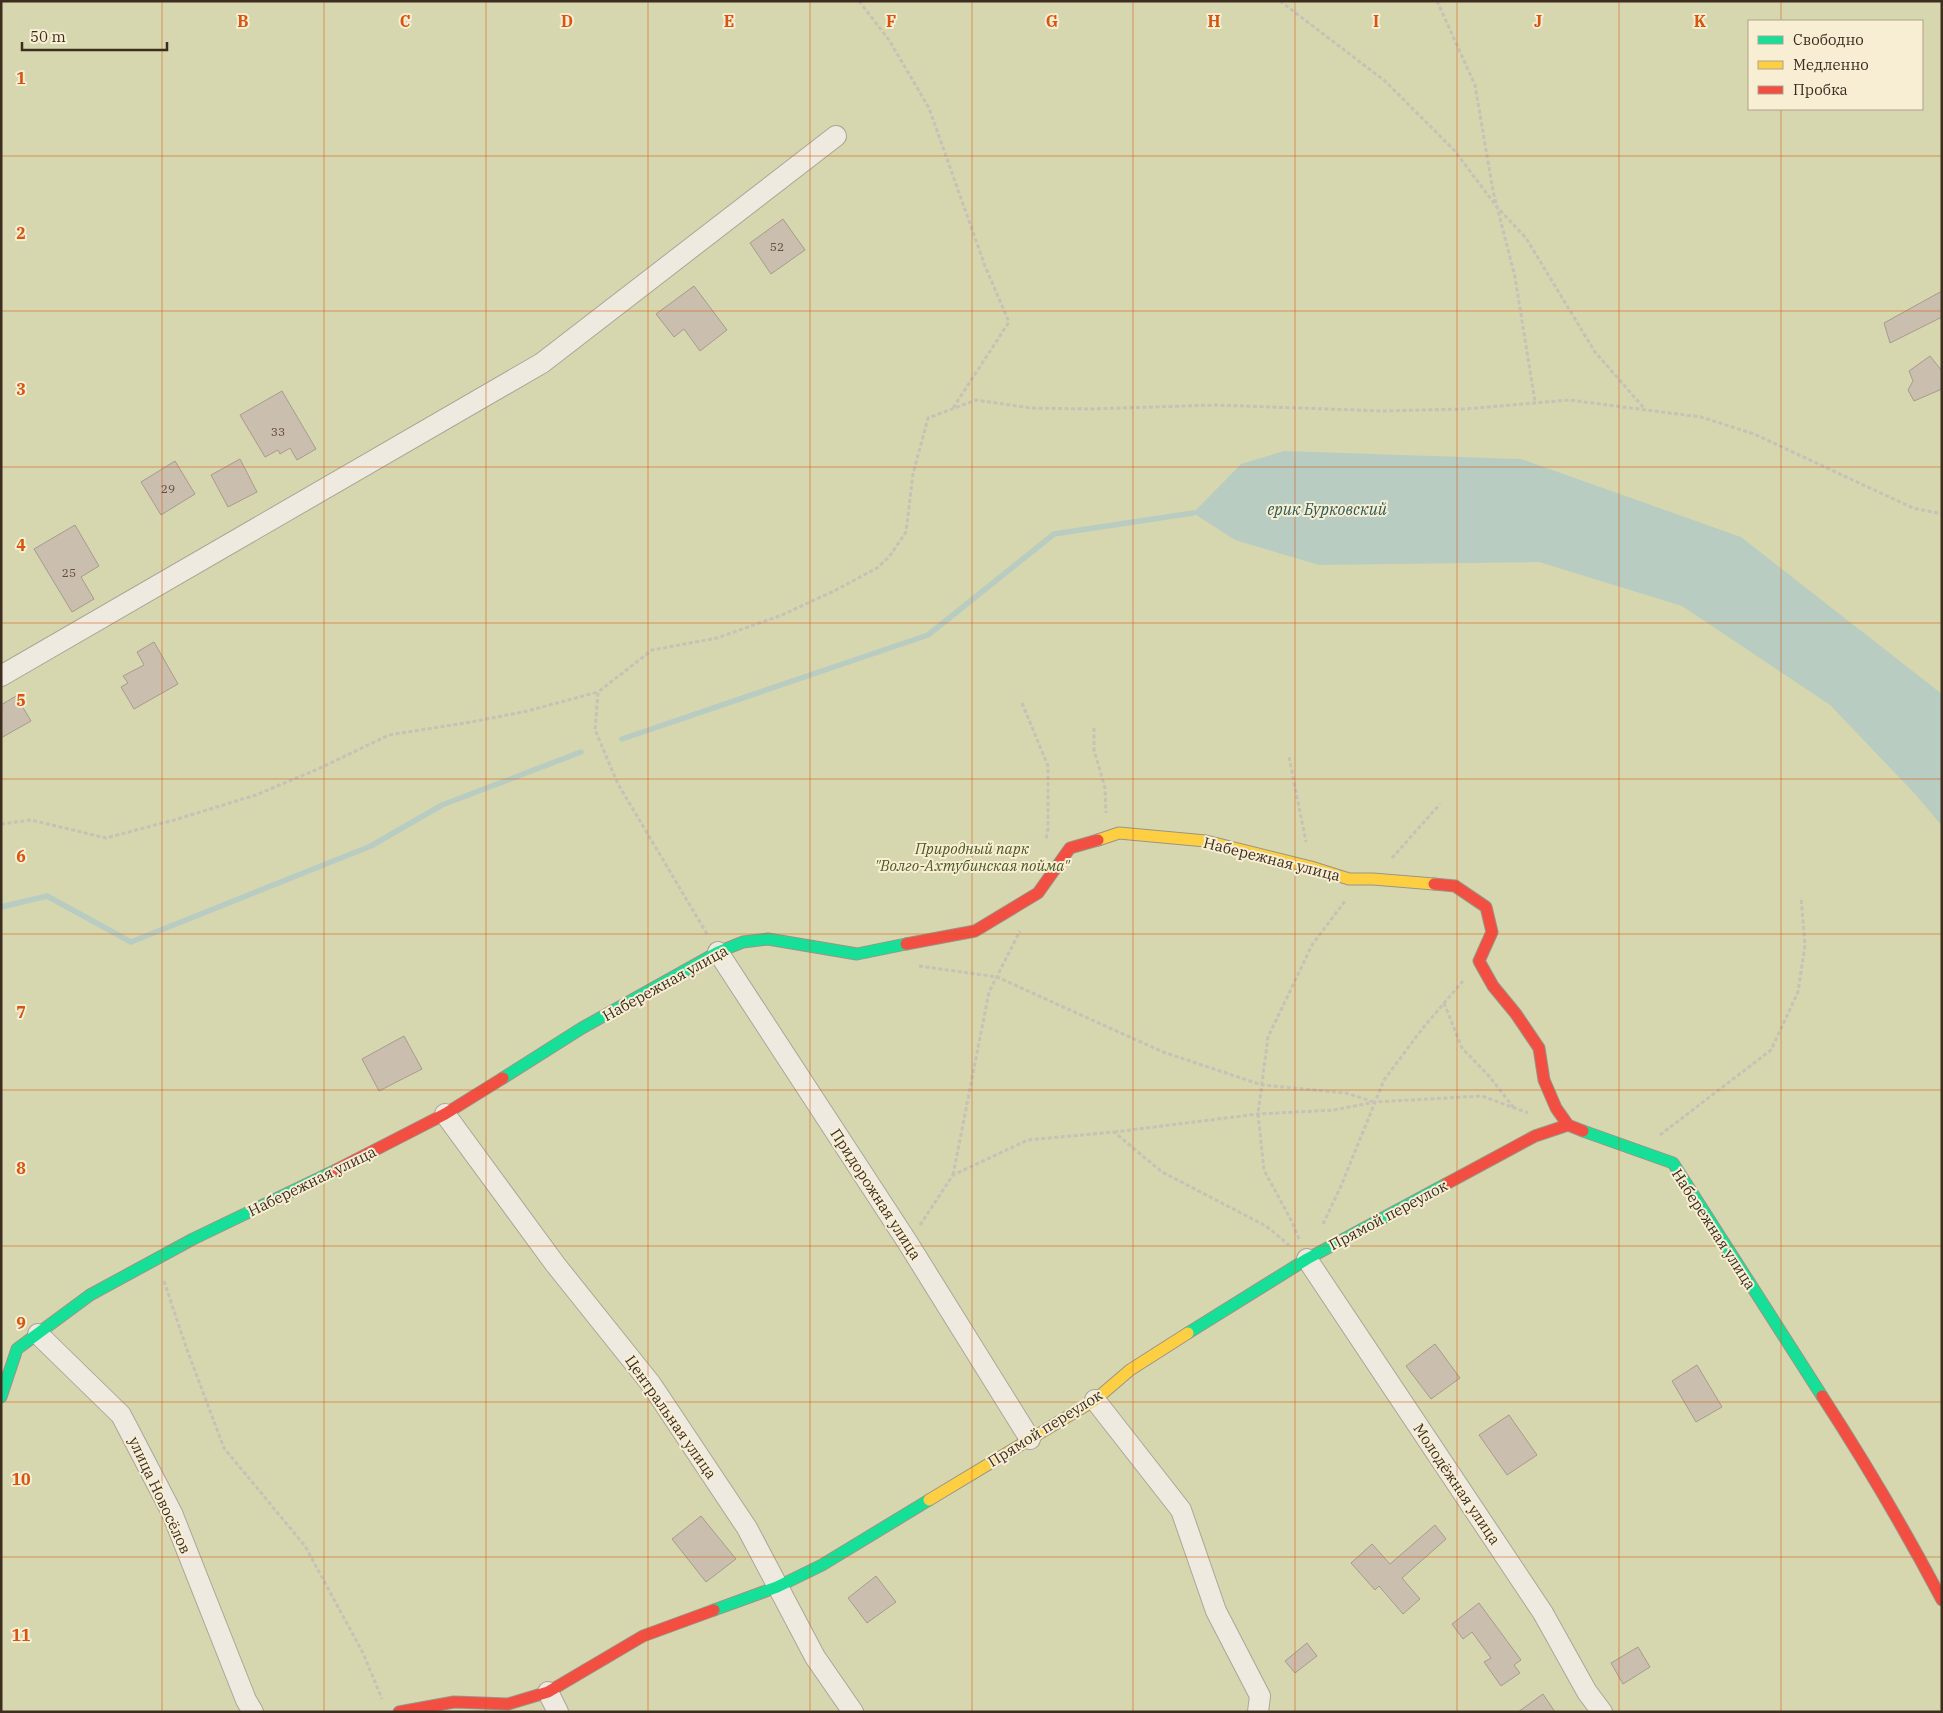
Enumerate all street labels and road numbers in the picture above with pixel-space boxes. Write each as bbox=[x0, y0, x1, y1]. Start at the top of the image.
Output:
street label: Набережная улица bbox=[1202, 833, 1342, 885]
street label: Набережная улица bbox=[599, 941, 731, 1025]
street label: Придорожная улица bbox=[826, 1125, 926, 1263]
street label: Набережная улица bbox=[245, 1142, 379, 1220]
street label: Набережная улица bbox=[1668, 1165, 1760, 1293]
street label: Прямой переулок bbox=[1325, 1176, 1451, 1254]
street label: Центральная улица bbox=[621, 1351, 721, 1483]
street label: Прямой переулок bbox=[984, 1385, 1106, 1471]
street label: Молодёжная улица bbox=[1409, 1420, 1505, 1548]
street label: улица Новосёлов bbox=[125, 1434, 195, 1556]

